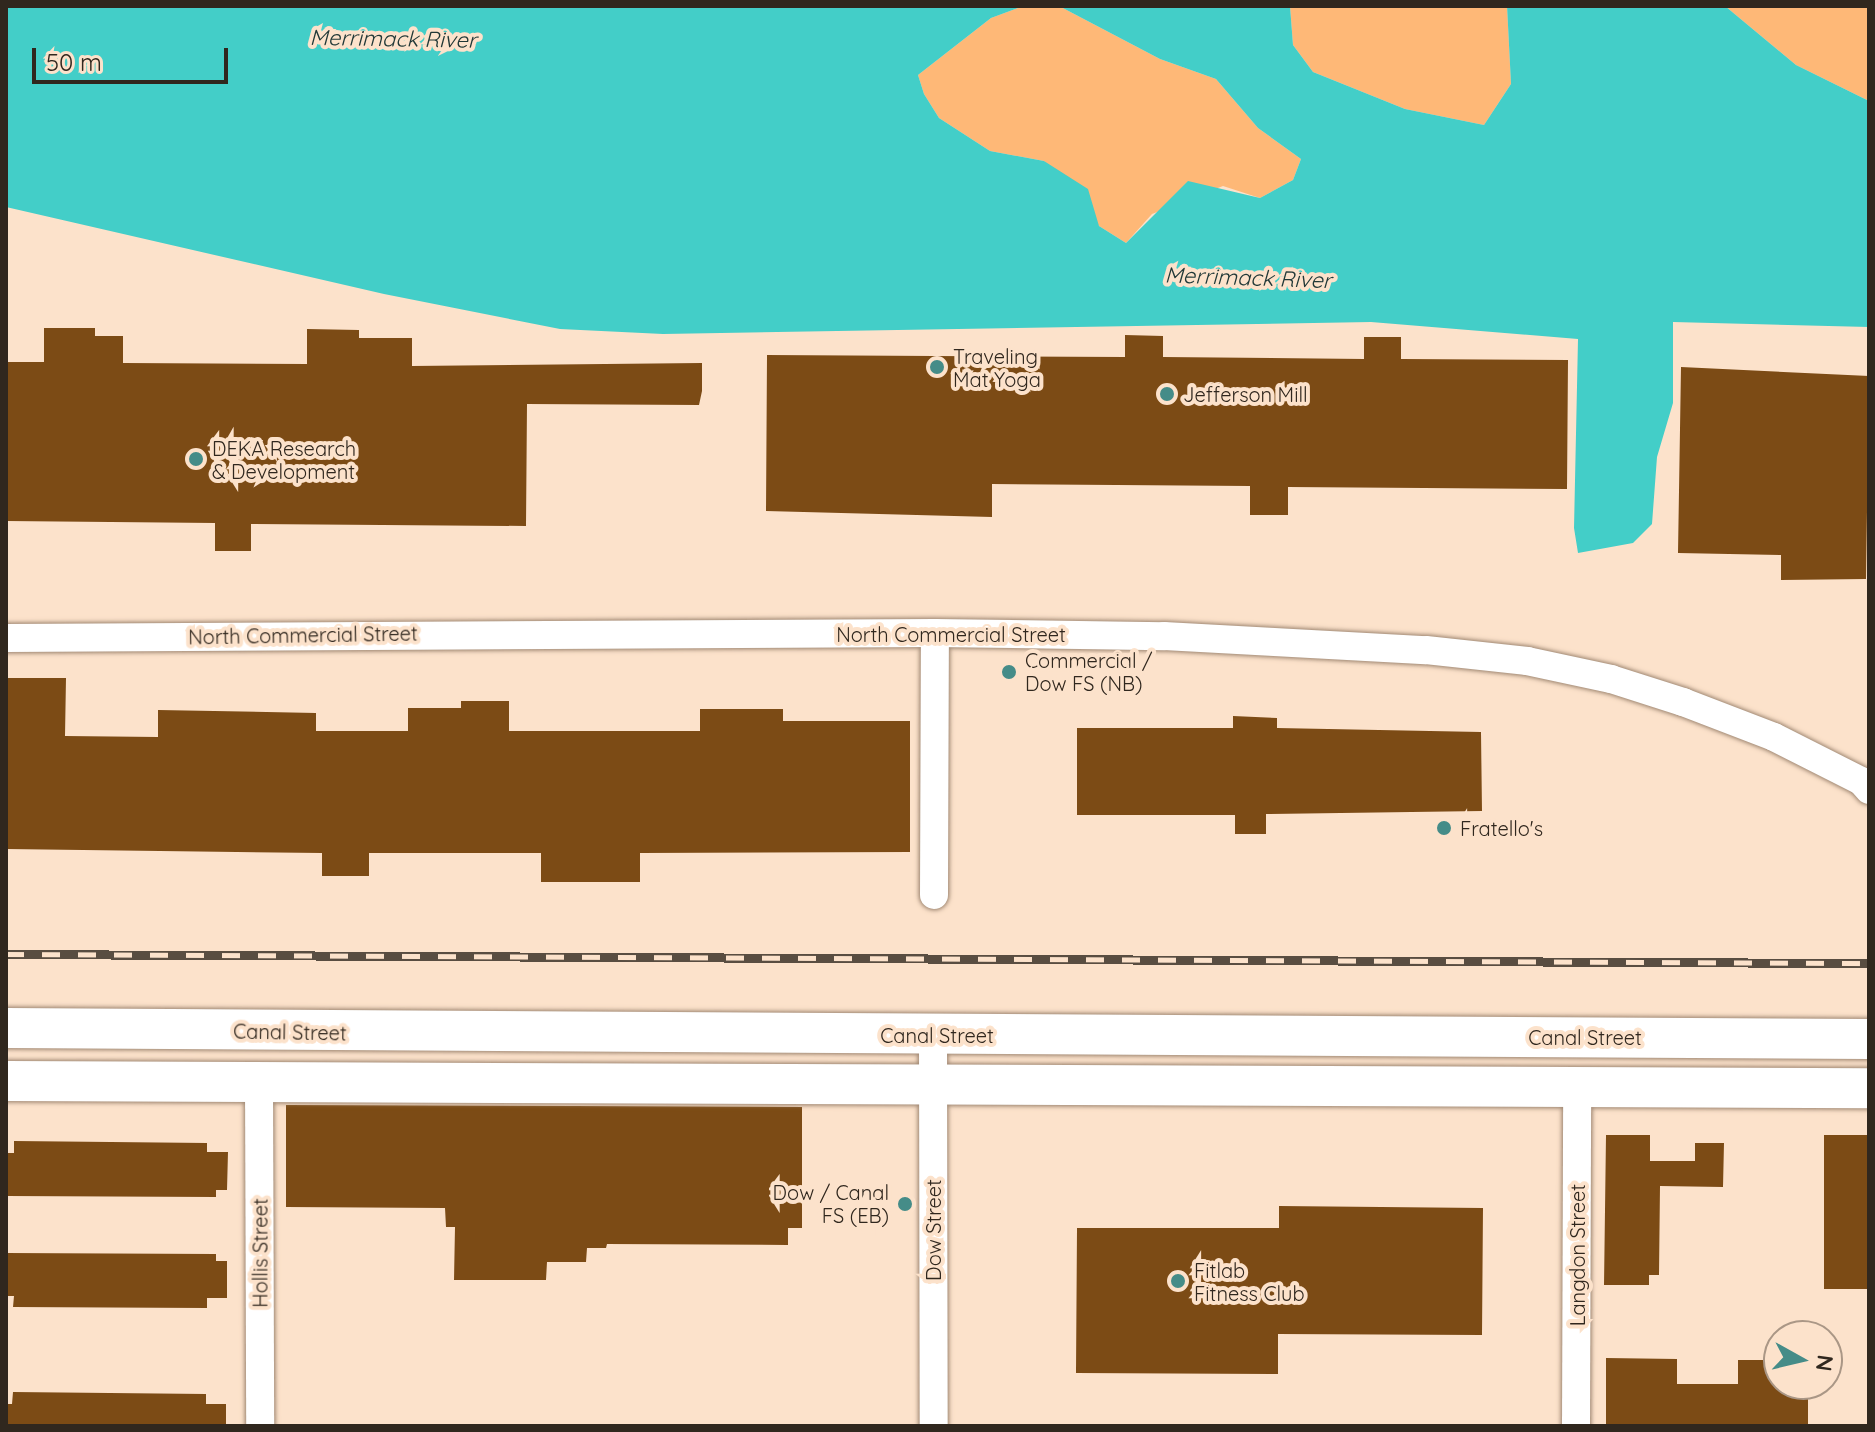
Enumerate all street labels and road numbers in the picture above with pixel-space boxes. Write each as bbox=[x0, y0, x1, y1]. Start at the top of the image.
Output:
street label: North Commercial Street bbox=[188, 621, 418, 649]
street label: North Commercial Street bbox=[836, 622, 1066, 646]
street label: Canal Street bbox=[233, 1019, 347, 1045]
street label: Canal Street bbox=[880, 1023, 994, 1047]
street label: Canal Street bbox=[1528, 1025, 1642, 1049]
street label: Dow Street bbox=[921, 1179, 945, 1281]
street label: Langdon Street bbox=[1565, 1184, 1589, 1326]
street label: Hollis Street bbox=[248, 1198, 272, 1308]

